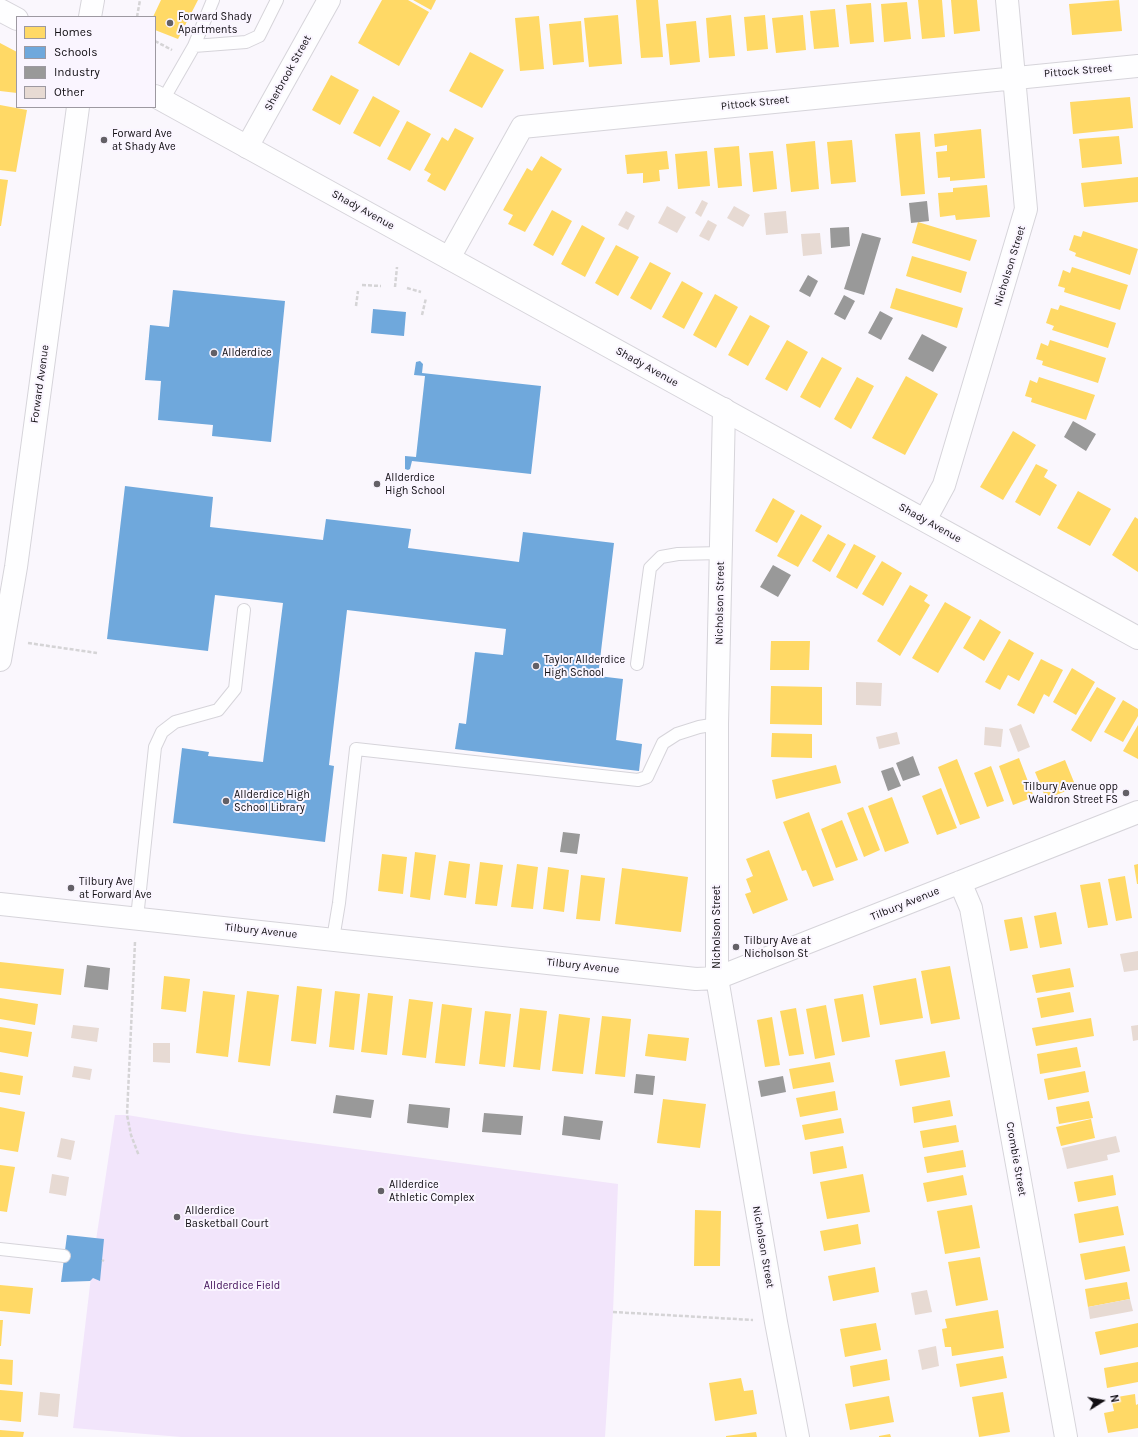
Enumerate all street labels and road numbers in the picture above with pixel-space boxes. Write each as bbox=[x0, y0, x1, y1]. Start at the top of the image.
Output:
street label: Sherbrook Street bbox=[262, 33, 314, 113]
street label: Pittock Street bbox=[1043, 61, 1113, 81]
street label: Pittock Street bbox=[720, 93, 790, 113]
street label: Shady Avenue bbox=[329, 187, 397, 233]
street label: Nicholson Street bbox=[991, 224, 1029, 308]
street label: Forward Avenue bbox=[28, 344, 52, 424]
street label: Shady Avenue bbox=[613, 344, 681, 390]
street label: Shady Avenue bbox=[896, 500, 964, 546]
street label: Nicholson Street bbox=[713, 561, 727, 645]
street label: Tilbury Avenue bbox=[869, 884, 941, 924]
street label: Nicholson Street bbox=[710, 885, 724, 969]
street label: Tilbury Avenue bbox=[224, 921, 298, 941]
street label: Tilbury Avenue bbox=[546, 956, 620, 976]
street label: Crombie Street bbox=[1003, 1121, 1029, 1197]
street label: Nicholson Street bbox=[749, 1205, 777, 1289]

